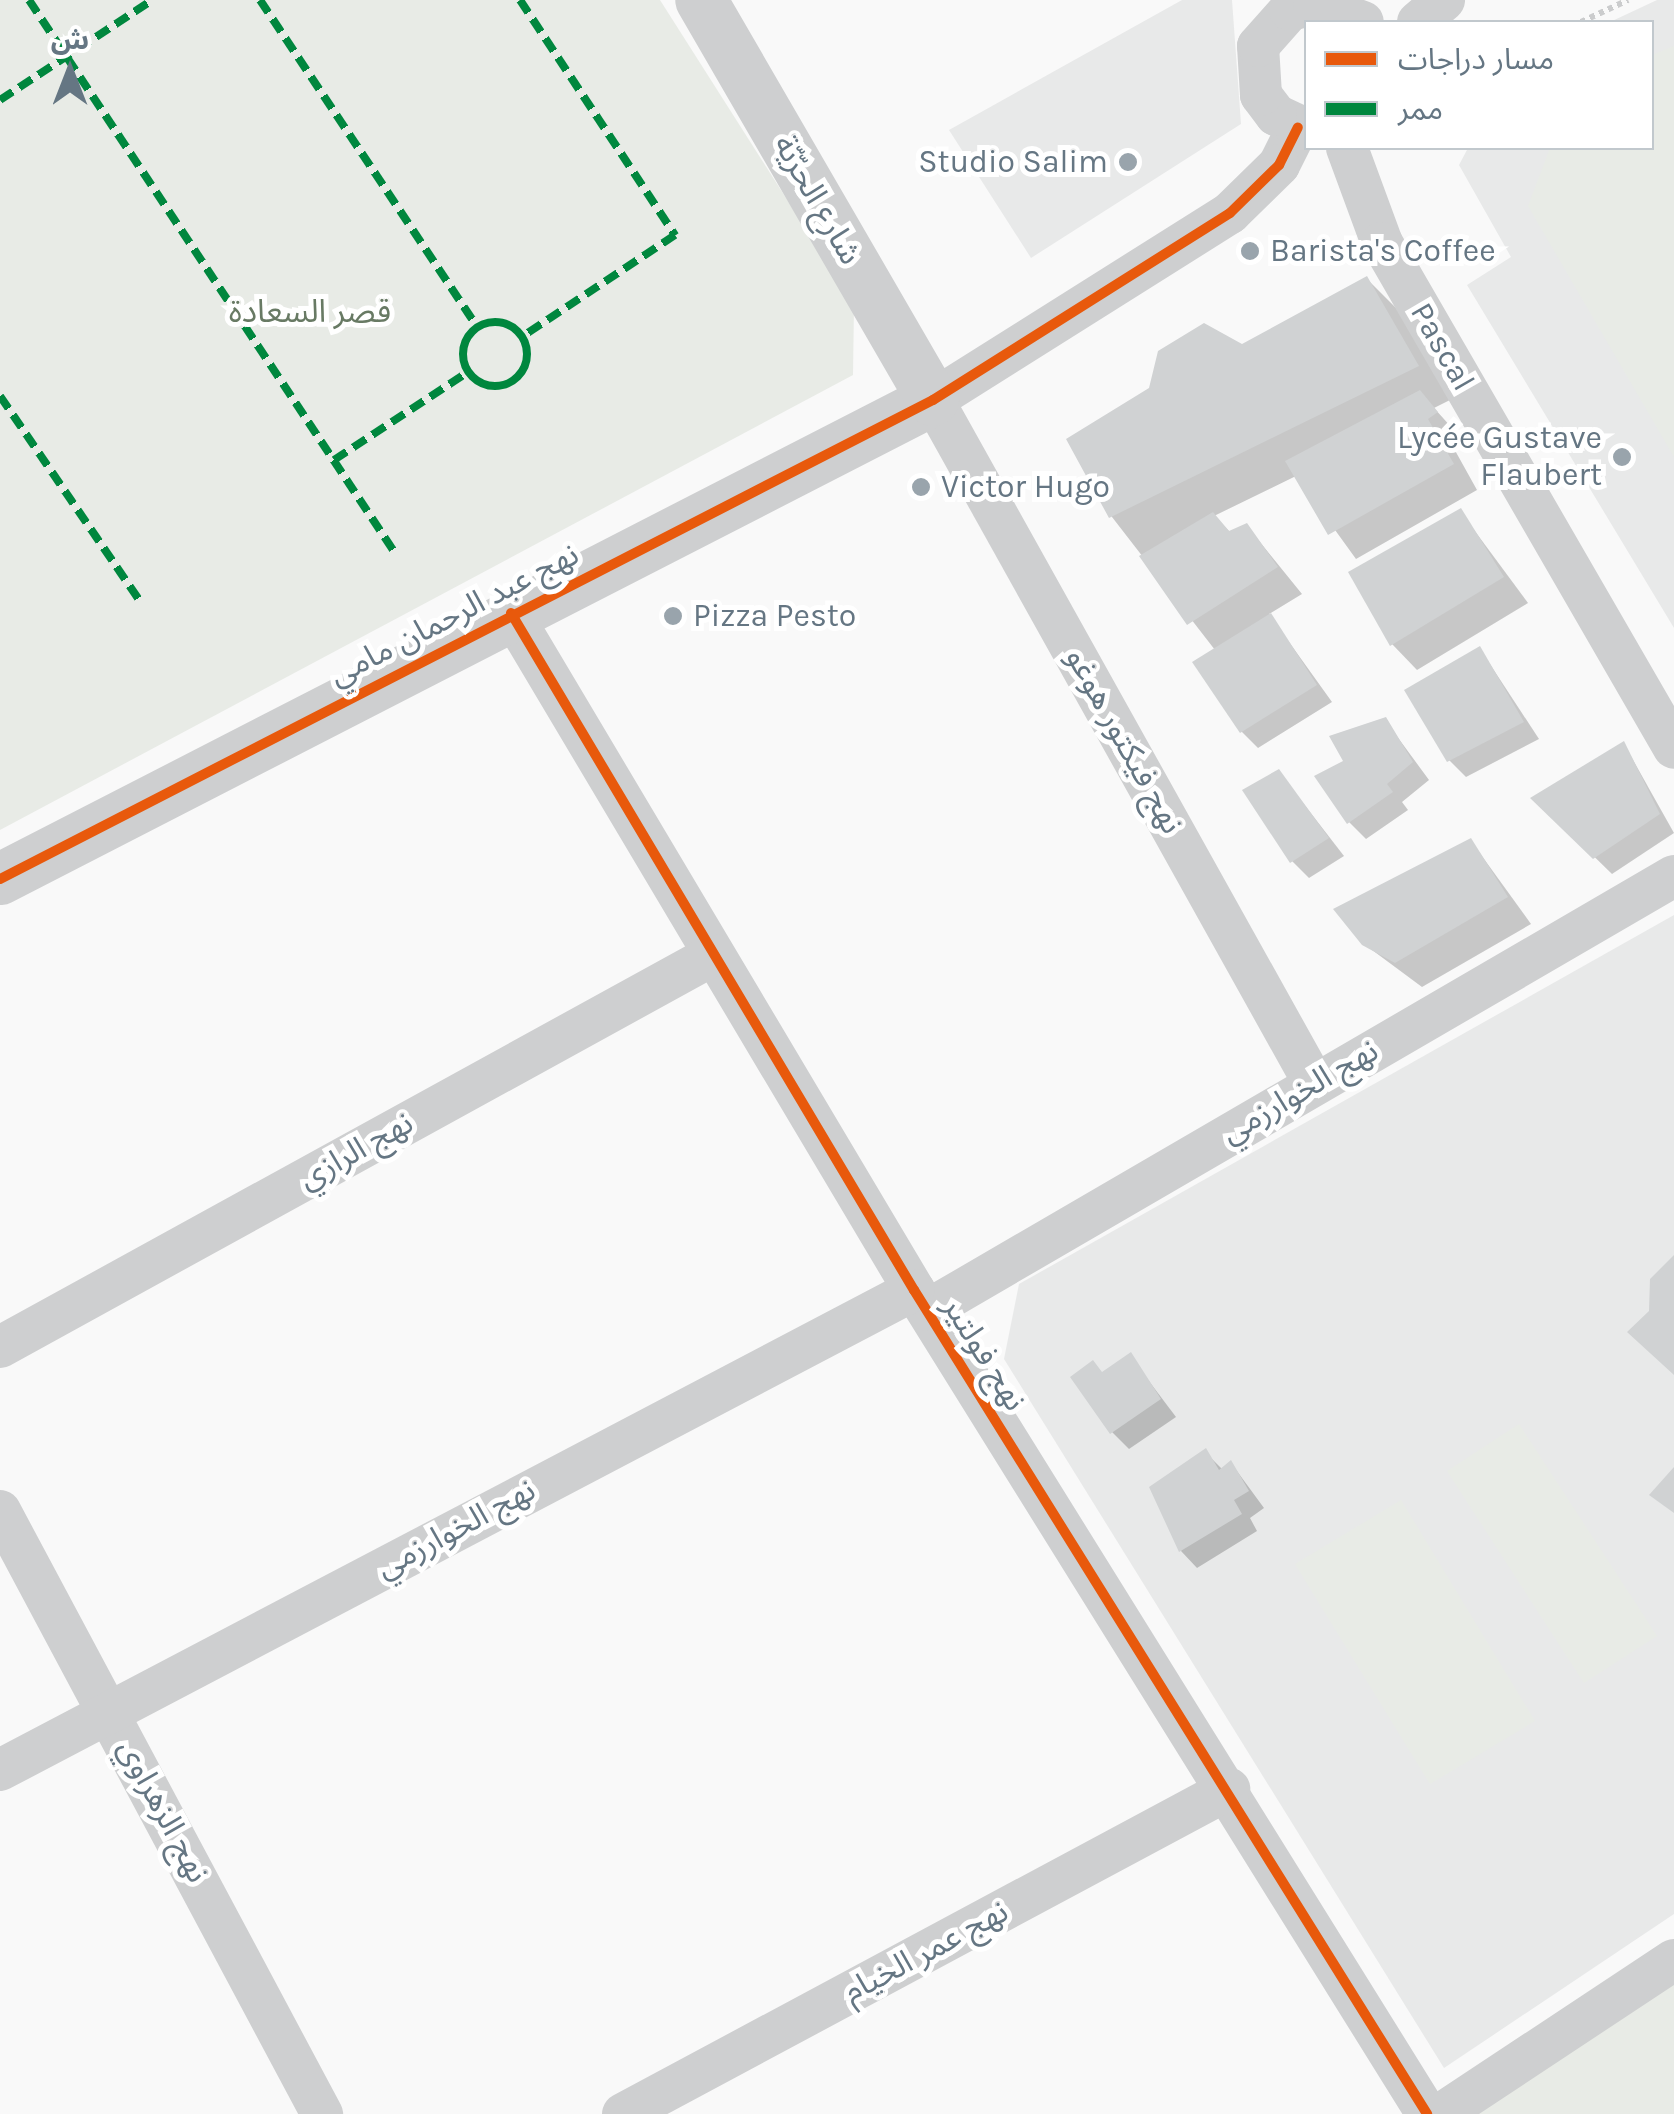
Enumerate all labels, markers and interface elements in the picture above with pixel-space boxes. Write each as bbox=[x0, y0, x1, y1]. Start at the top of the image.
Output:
north arrow bbox=[20, 20, 120, 120]
legend bbox=[1304, 20, 1654, 150]
text: ش bbox=[51, 23, 89, 56]
text: مسار دراجات bbox=[1398, 41, 1554, 77]
text: ممر bbox=[1398, 91, 1443, 127]
street label: شارع الحرّيّة bbox=[765, 128, 869, 272]
place label: Studio Salim bbox=[918, 143, 1108, 181]
marker: Studio Salim bbox=[1117, 151, 1139, 173]
place label: Barista's Coffee bbox=[1270, 232, 1496, 270]
marker: Barista's Coffee bbox=[1239, 240, 1261, 262]
park label: قصر السعادة bbox=[229, 293, 391, 331]
street label: Pascal bbox=[1402, 296, 1482, 398]
place label: Lycée Gustave Flaubert bbox=[1397, 420, 1602, 495]
marker: Lycée Gustave Flaubert bbox=[1611, 446, 1633, 468]
place label: Victor Hugo bbox=[941, 468, 1110, 506]
marker: Victor Hugo bbox=[910, 476, 932, 498]
street label: نهج عبد الرحمان مامي bbox=[323, 535, 585, 695]
place label: Pizza Pesto bbox=[693, 597, 856, 635]
marker: Pizza Pesto bbox=[662, 605, 684, 627]
street label: نهج فيكتور هوغو bbox=[1057, 641, 1191, 841]
street label: نهج الخوارزمي bbox=[1215, 1032, 1385, 1152]
street label: نهج الرازي bbox=[292, 1104, 420, 1198]
street label: نهج فولتير bbox=[934, 1290, 1034, 1418]
street label: نهج الخوارزمي bbox=[370, 1471, 542, 1587]
street label: نهج الزهراوي bbox=[109, 1733, 217, 1889]
street label: نهج عمر الخيام bbox=[837, 1893, 1015, 2011]

